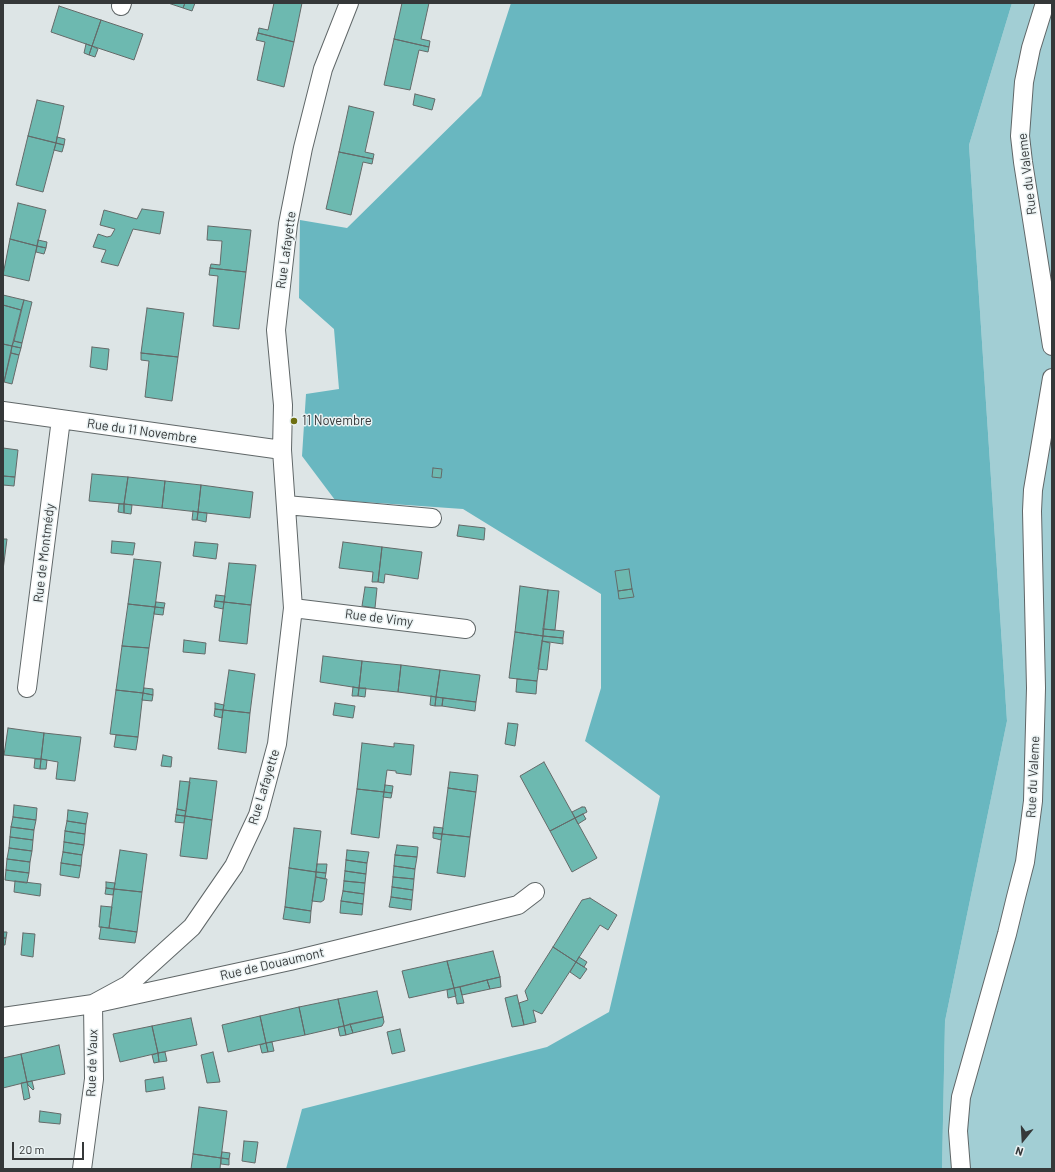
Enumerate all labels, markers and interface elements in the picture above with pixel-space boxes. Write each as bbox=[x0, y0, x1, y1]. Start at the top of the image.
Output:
street label: Rue du Valeme bbox=[1014, 132, 1040, 216]
street label: Rue Lafayette bbox=[273, 210, 299, 290]
place label: 11 Novembre bbox=[302, 413, 372, 429]
street label: Rue du 11 Novembre bbox=[86, 416, 198, 446]
marker: 11 Novembre bbox=[289, 416, 299, 426]
street label: Rue de Montmédy bbox=[30, 502, 58, 604]
street label: Rue de Vimy bbox=[344, 606, 414, 630]
street label: Rue du Valeme bbox=[1023, 735, 1043, 819]
street label: Rue Lafayette bbox=[245, 747, 283, 827]
street label: Rue de Douaumont bbox=[218, 944, 326, 984]
street label: Rue de Vaux bbox=[83, 1029, 101, 1097]
north arrow bbox=[1003, 1120, 1043, 1160]
scale bar bbox=[14, 1134, 86, 1160]
text: 20 m bbox=[19, 1142, 45, 1156]
text: N bbox=[1014, 1145, 1025, 1159]

